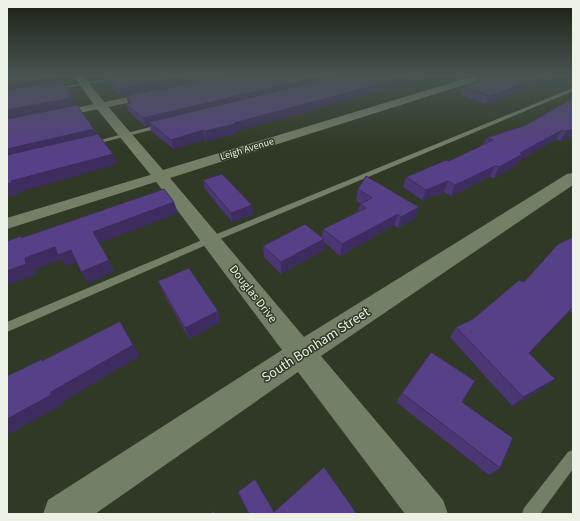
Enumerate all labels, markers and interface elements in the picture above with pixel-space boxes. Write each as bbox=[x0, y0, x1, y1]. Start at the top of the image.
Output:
street label: Leigh Avenue bbox=[218, 134, 276, 164]
street label: Douglas Drive bbox=[225, 262, 281, 326]
street label: South Bonham Street bbox=[258, 302, 374, 388]

